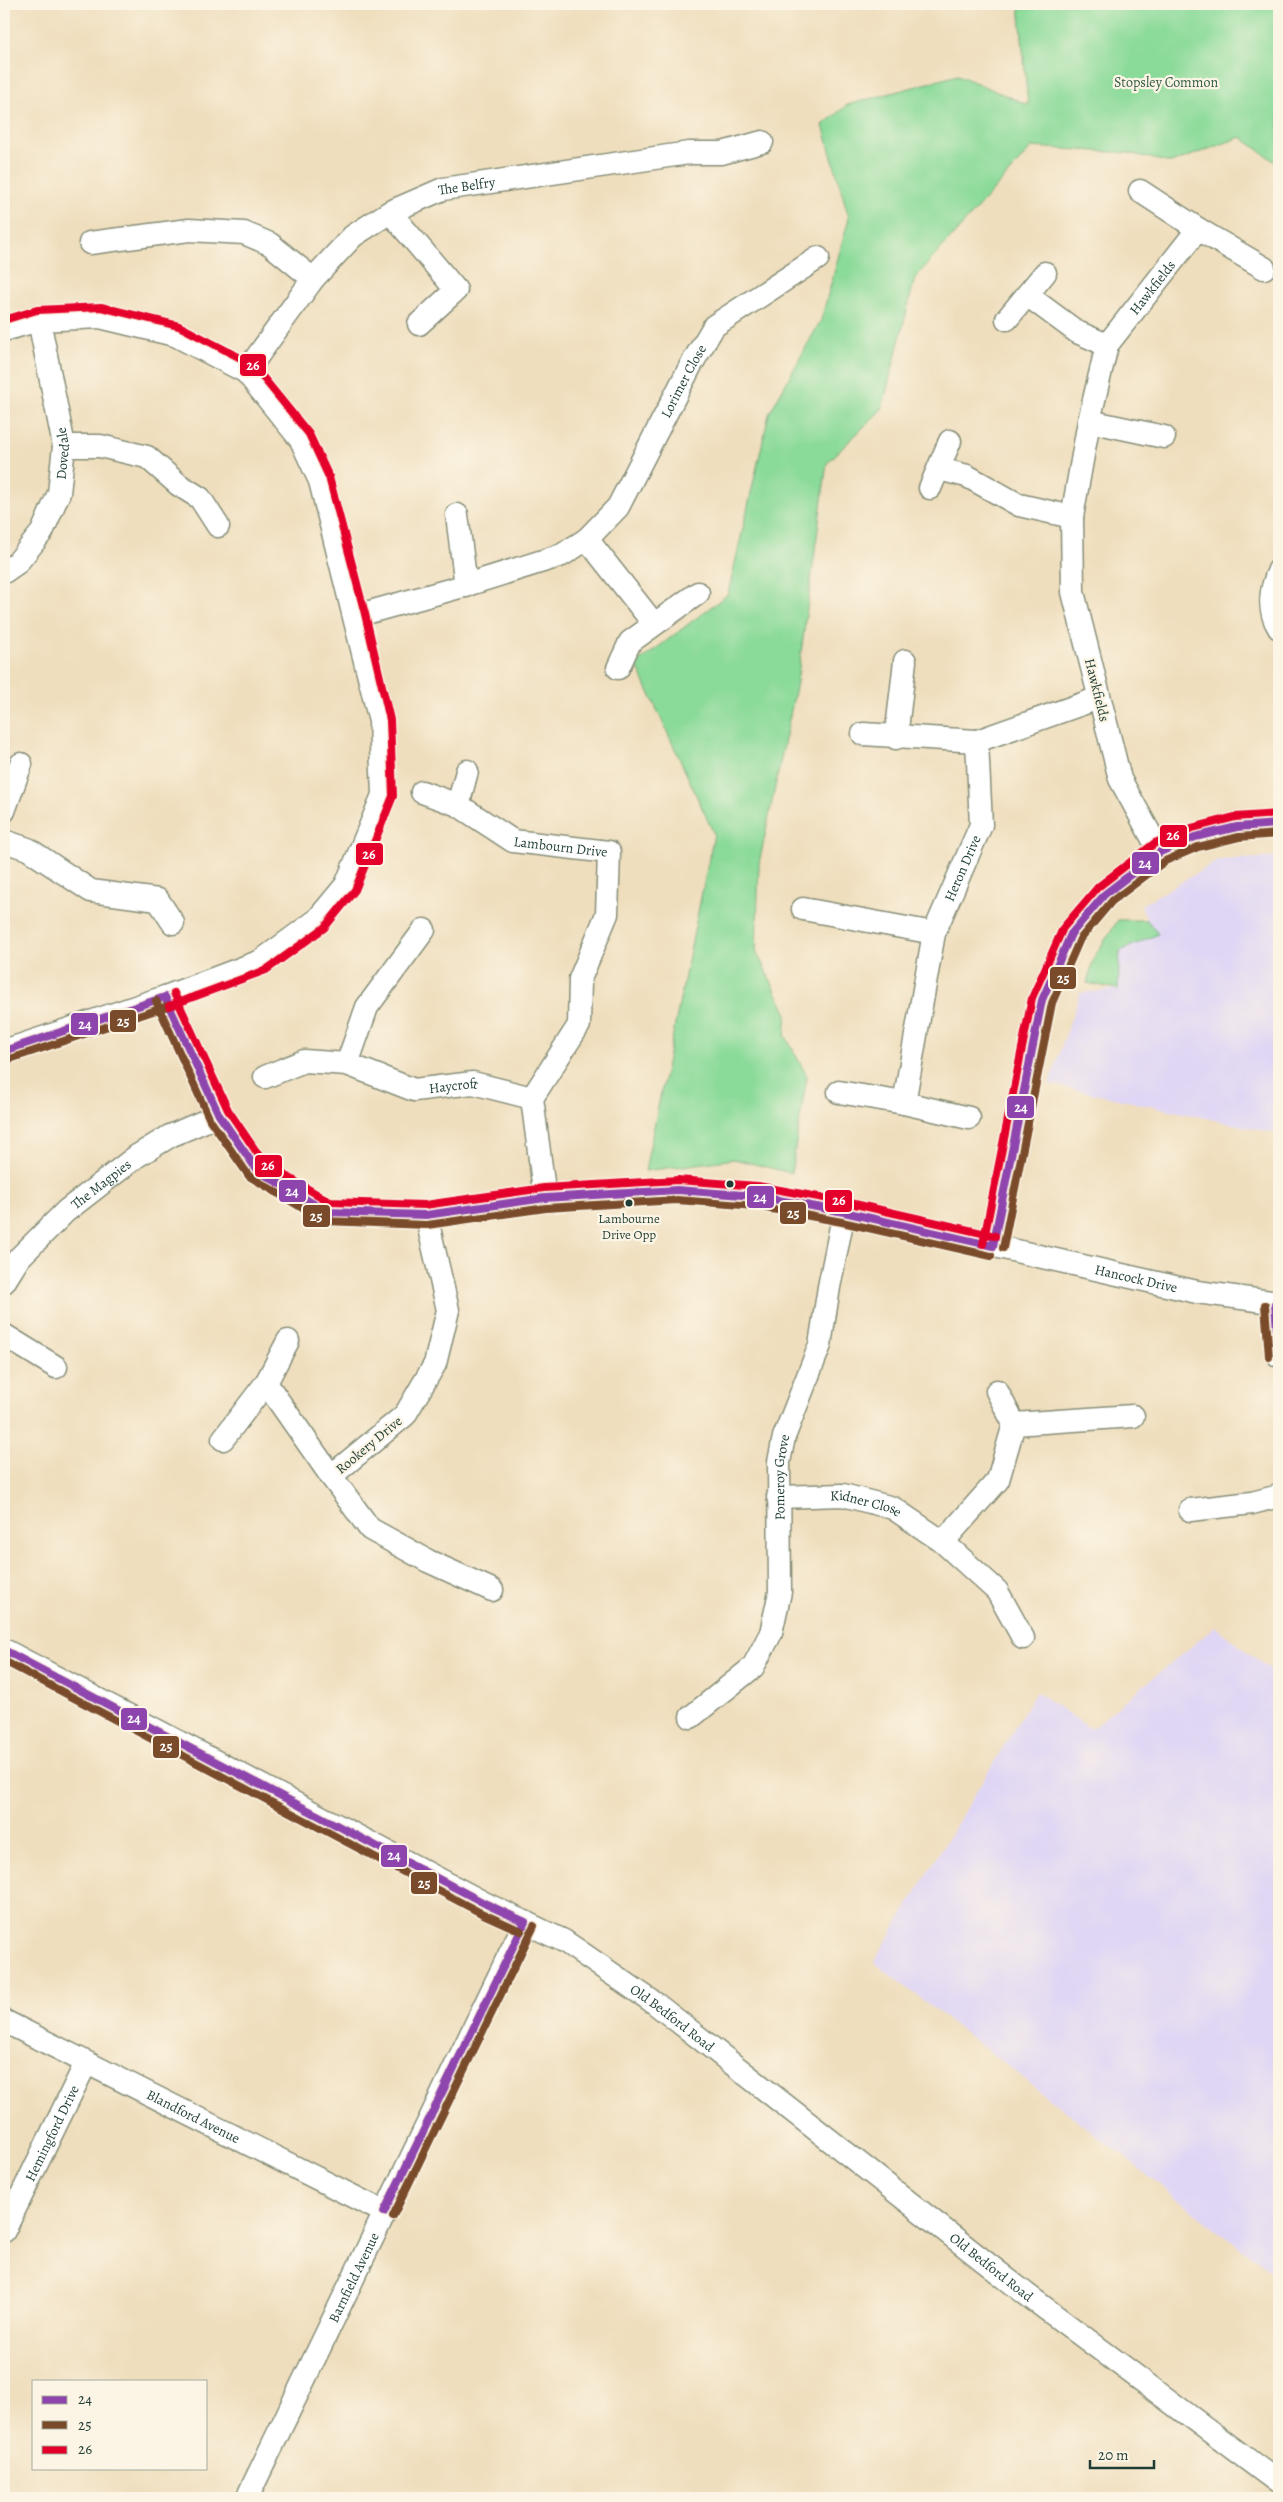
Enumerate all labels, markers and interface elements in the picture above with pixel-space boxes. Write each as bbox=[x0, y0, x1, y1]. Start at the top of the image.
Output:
park label: Stopsley Common bbox=[1114, 73, 1218, 92]
street label: The Belfry bbox=[437, 172, 497, 199]
street label: Hawkfields bbox=[1125, 256, 1180, 319]
street label: Lorimer Close bbox=[656, 341, 711, 421]
line badge: 26 bbox=[239, 353, 267, 377]
text: 26 bbox=[246, 356, 260, 375]
street label: Dovedale bbox=[51, 426, 74, 481]
street label: Hawkfields bbox=[1080, 656, 1114, 724]
line badge: 26 bbox=[1159, 824, 1188, 848]
text: 26 bbox=[1166, 826, 1180, 845]
street label: Lambourn Drive bbox=[513, 832, 609, 861]
street label: Heron Drive bbox=[939, 832, 985, 904]
line badge: 26 bbox=[355, 842, 384, 866]
text: 26 bbox=[362, 845, 376, 864]
line badge: 24 bbox=[1131, 851, 1160, 875]
text: 24 bbox=[1138, 854, 1152, 873]
line badge: 25 bbox=[1049, 966, 1077, 990]
text: 25 bbox=[1057, 969, 1069, 988]
line badge: 25 bbox=[109, 1009, 137, 1033]
line badge: 24 bbox=[70, 1012, 99, 1036]
text: 25 bbox=[117, 1012, 129, 1031]
text: 24 bbox=[78, 1015, 92, 1034]
street label: Haycroft bbox=[428, 1073, 481, 1098]
line badge: 24 bbox=[1006, 1095, 1035, 1119]
text: 24 bbox=[1014, 1098, 1028, 1117]
line badge: 26 bbox=[254, 1154, 283, 1178]
street label: The Magpies bbox=[67, 1155, 135, 1213]
text: 26 bbox=[261, 1156, 275, 1175]
line badge: 24 bbox=[278, 1179, 307, 1203]
unlabelled marker bbox=[725, 1179, 735, 1189]
text: 24 bbox=[285, 1182, 299, 1201]
line badge: 24 bbox=[746, 1185, 775, 1209]
text: 24 bbox=[753, 1188, 767, 1207]
line badge: 26 bbox=[824, 1189, 853, 1213]
text: 26 bbox=[832, 1191, 846, 1210]
marker: Lambourne Drive Opp bbox=[624, 1198, 634, 1208]
line badge: 25 bbox=[779, 1201, 807, 1225]
line badge: 25 bbox=[302, 1204, 331, 1228]
text: 25 bbox=[787, 1204, 799, 1223]
text: 25 bbox=[310, 1207, 322, 1226]
place label: Lambourne Drive Opp bbox=[598, 1210, 660, 1243]
street label: Hancock Drive bbox=[1093, 1260, 1179, 1297]
street label: Rookery Drive bbox=[332, 1412, 406, 1478]
street label: Pomeroy Grove bbox=[769, 1433, 794, 1520]
street label: Kidner Close bbox=[830, 1486, 906, 1521]
line badge: 24 bbox=[120, 1707, 148, 1731]
text: 24 bbox=[127, 1709, 141, 1728]
line badge: 25 bbox=[152, 1735, 180, 1759]
text: 25 bbox=[160, 1737, 172, 1756]
line badge: 24 bbox=[380, 1844, 408, 1868]
text: 24 bbox=[387, 1846, 401, 1865]
line badge: 25 bbox=[410, 1871, 438, 1895]
text: 25 bbox=[418, 1874, 430, 1893]
street label: Old Bedford Road bbox=[626, 1980, 719, 2056]
street label: Hemingford Drive bbox=[20, 2082, 83, 2184]
street label: Blandford Avenue bbox=[144, 2085, 243, 2148]
street label: Old Bedford Road bbox=[946, 2228, 1038, 2306]
street label: Barnfield Avenue bbox=[324, 2229, 383, 2326]
legend bbox=[32, 2380, 208, 2470]
text: 24 bbox=[78, 2389, 92, 2409]
text: 25 bbox=[78, 2415, 92, 2435]
scale bar bbox=[1090, 2437, 1154, 2469]
text: 26 bbox=[78, 2439, 92, 2459]
text: 20 m bbox=[1098, 2445, 1129, 2465]

